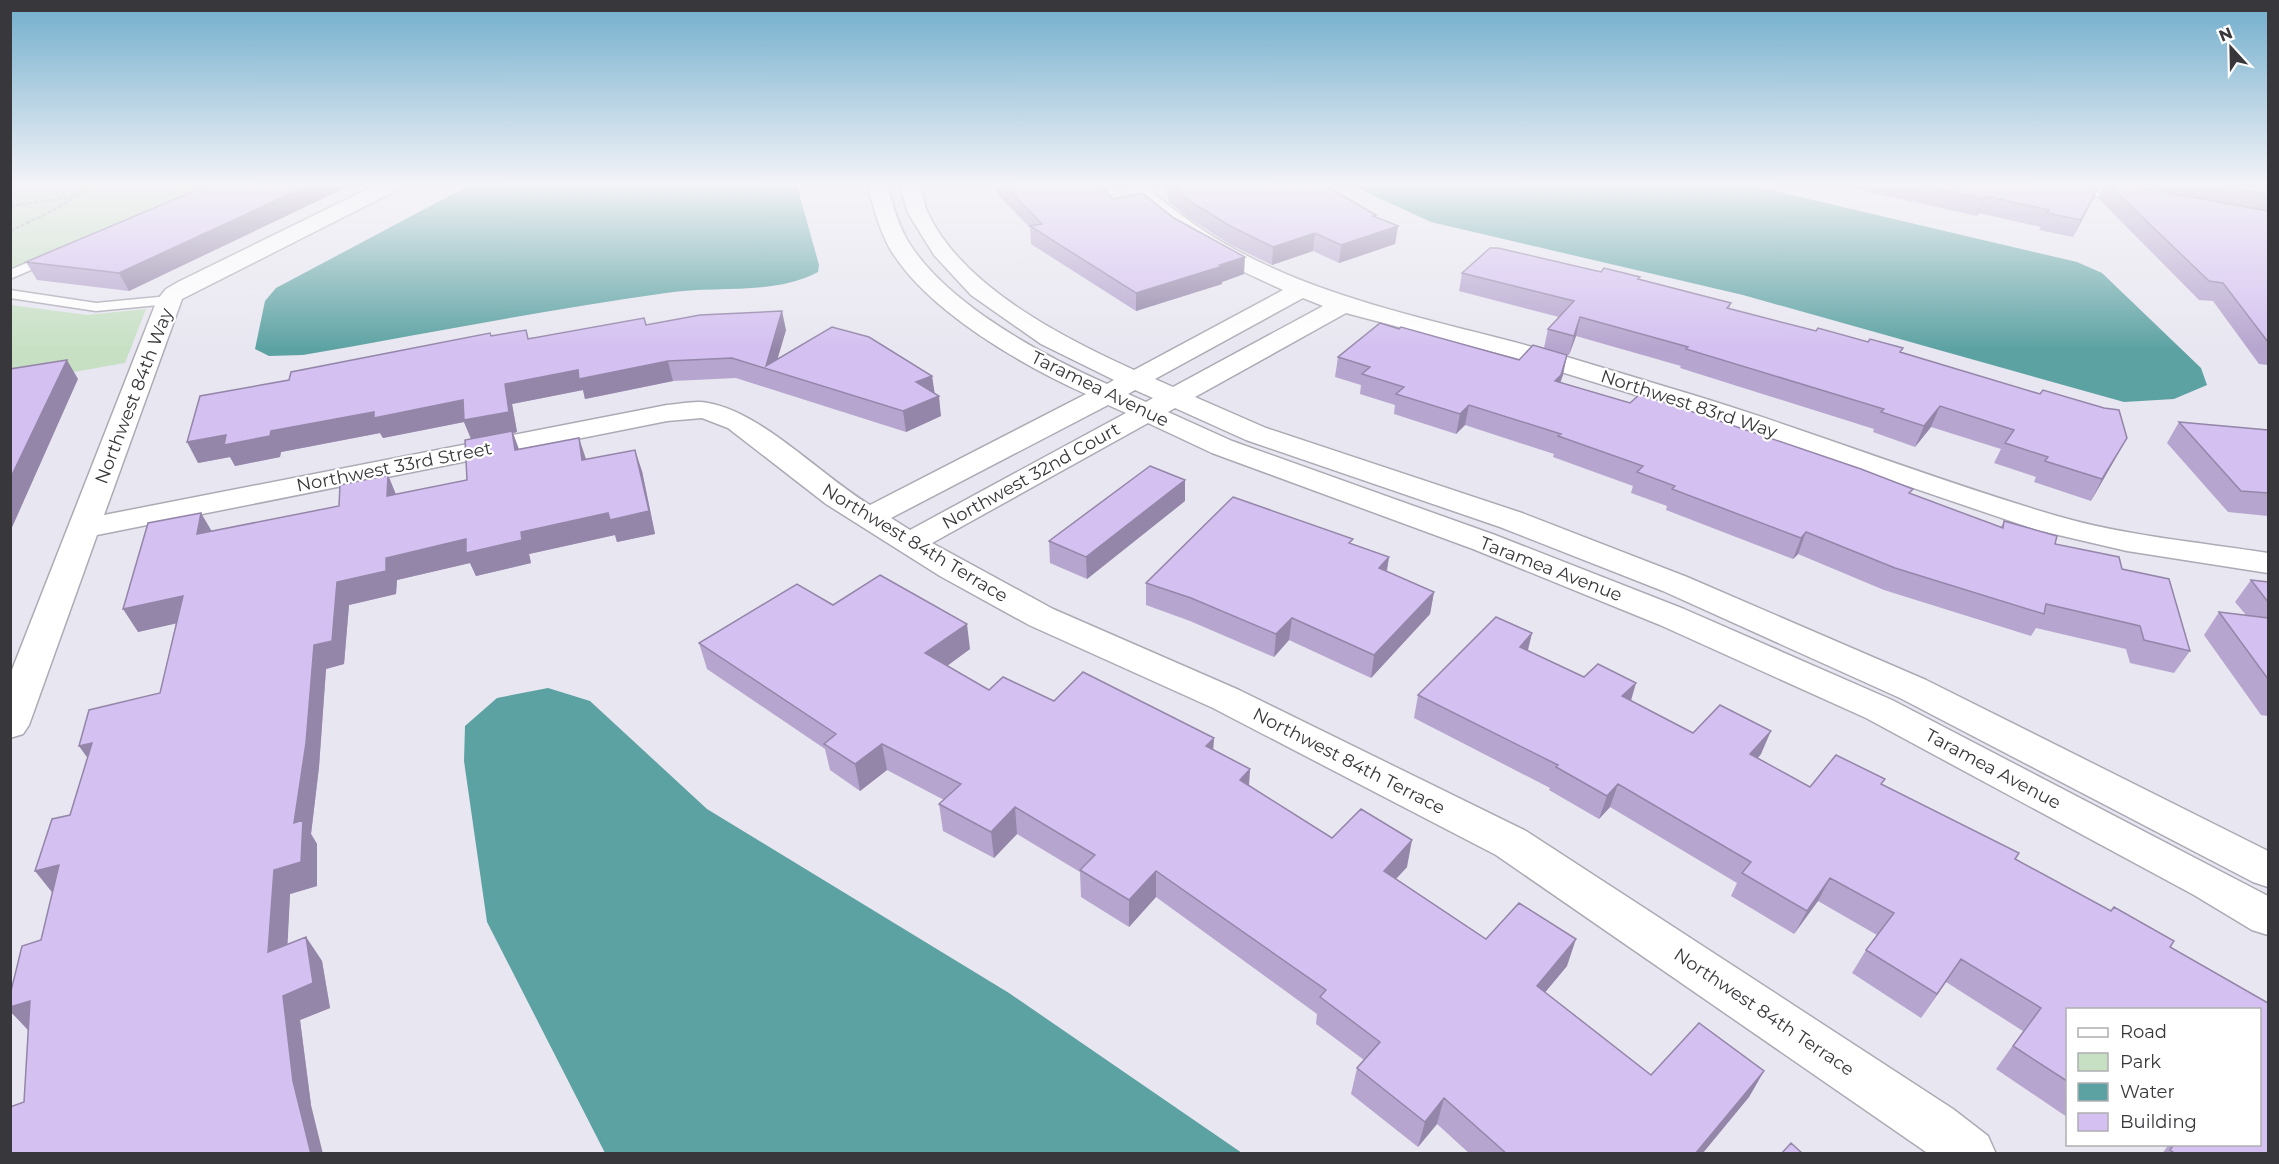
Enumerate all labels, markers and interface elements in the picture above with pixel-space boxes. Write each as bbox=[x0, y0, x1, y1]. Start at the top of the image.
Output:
north arrow bbox=[2201, 18, 2261, 78]
text: N bbox=[2216, 23, 2235, 46]
street label: Northwest 84th Way bbox=[90, 305, 178, 487]
street label: Taramea Avenue bbox=[1028, 346, 1173, 432]
street label: Northwest 83rd Way bbox=[1598, 365, 1780, 443]
street label: Northwest 32nd Court bbox=[938, 418, 1124, 534]
street label: Northwest 33rd Street bbox=[294, 437, 494, 497]
street label: Northwest 84th Terrace bbox=[818, 479, 1012, 607]
street label: Taramea Avenue bbox=[1477, 532, 1625, 606]
street label: Northwest 84th Terrace bbox=[1249, 703, 1449, 819]
street label: Taramea Avenue bbox=[1921, 724, 2065, 814]
street label: Northwest 84th Terrace bbox=[1670, 943, 1858, 1081]
legend bbox=[2066, 1008, 2261, 1146]
text: Road bbox=[2120, 1021, 2167, 1043]
text: Park bbox=[2120, 1051, 2161, 1073]
text: Water bbox=[2120, 1081, 2175, 1103]
text: Building bbox=[2120, 1111, 2197, 1133]

